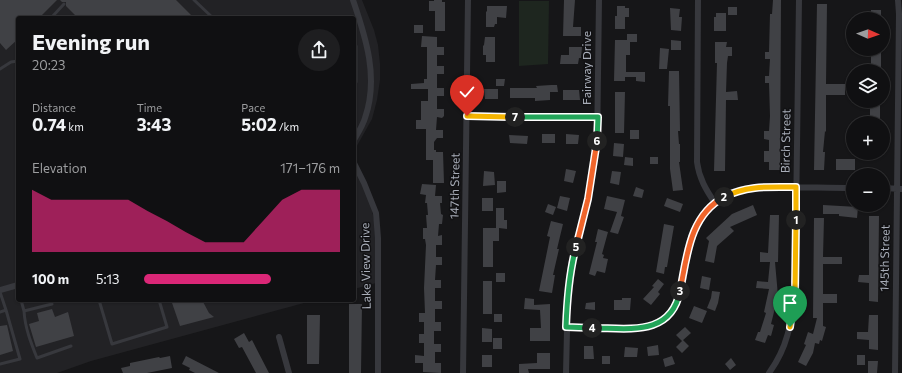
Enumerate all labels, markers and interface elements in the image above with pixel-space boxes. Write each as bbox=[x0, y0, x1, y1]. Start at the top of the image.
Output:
north arrow bbox=[846, 12, 890, 56]
map controls bbox=[846, 12, 890, 212]
text: Evening run bbox=[32, 28, 150, 55]
button: share bbox=[298, 29, 340, 71]
street label: Fairway Drive bbox=[579, 31, 593, 105]
text: 20:23 bbox=[32, 57, 65, 73]
button: layers bbox=[846, 64, 890, 108]
pin bbox=[450, 75, 484, 116]
icon: check bbox=[456, 81, 478, 103]
text: Distance bbox=[32, 101, 76, 114]
text: Time bbox=[137, 101, 162, 114]
text: Pace bbox=[241, 101, 265, 114]
pin: 7 bbox=[505, 107, 525, 127]
street label: Birch Street bbox=[777, 109, 793, 173]
text: 7 bbox=[512, 110, 518, 123]
text: 0.74 bbox=[32, 114, 66, 135]
text: 3:43 bbox=[137, 114, 171, 135]
text: 5:02 bbox=[241, 114, 277, 135]
button: + bbox=[846, 116, 890, 160]
text: km bbox=[66, 120, 84, 133]
text: /km bbox=[277, 120, 299, 133]
pin: 6 bbox=[587, 131, 607, 151]
text: 6 bbox=[594, 134, 600, 147]
street label: 147th Street bbox=[446, 153, 462, 219]
text: Elevation bbox=[32, 160, 87, 176]
text: 171–176 m bbox=[280, 160, 340, 176]
button: − bbox=[846, 168, 890, 212]
pin: 2 bbox=[714, 187, 734, 207]
text: 2 bbox=[721, 190, 727, 203]
pin: 1 bbox=[786, 210, 806, 230]
text: 1 bbox=[794, 213, 798, 226]
street label: Lake View Drive bbox=[357, 223, 373, 309]
street label: 145th Street bbox=[876, 224, 892, 292]
pin: 5 bbox=[566, 237, 586, 257]
text: 5 bbox=[573, 240, 579, 253]
text: 100 m bbox=[32, 271, 69, 287]
text: 5:13 bbox=[96, 271, 120, 287]
pin: 3 bbox=[670, 281, 690, 301]
text: 3 bbox=[677, 284, 683, 297]
pin bbox=[773, 286, 807, 327]
icon: arrive bbox=[779, 292, 801, 314]
pin: 4 bbox=[582, 318, 602, 338]
text: 4 bbox=[589, 321, 595, 334]

